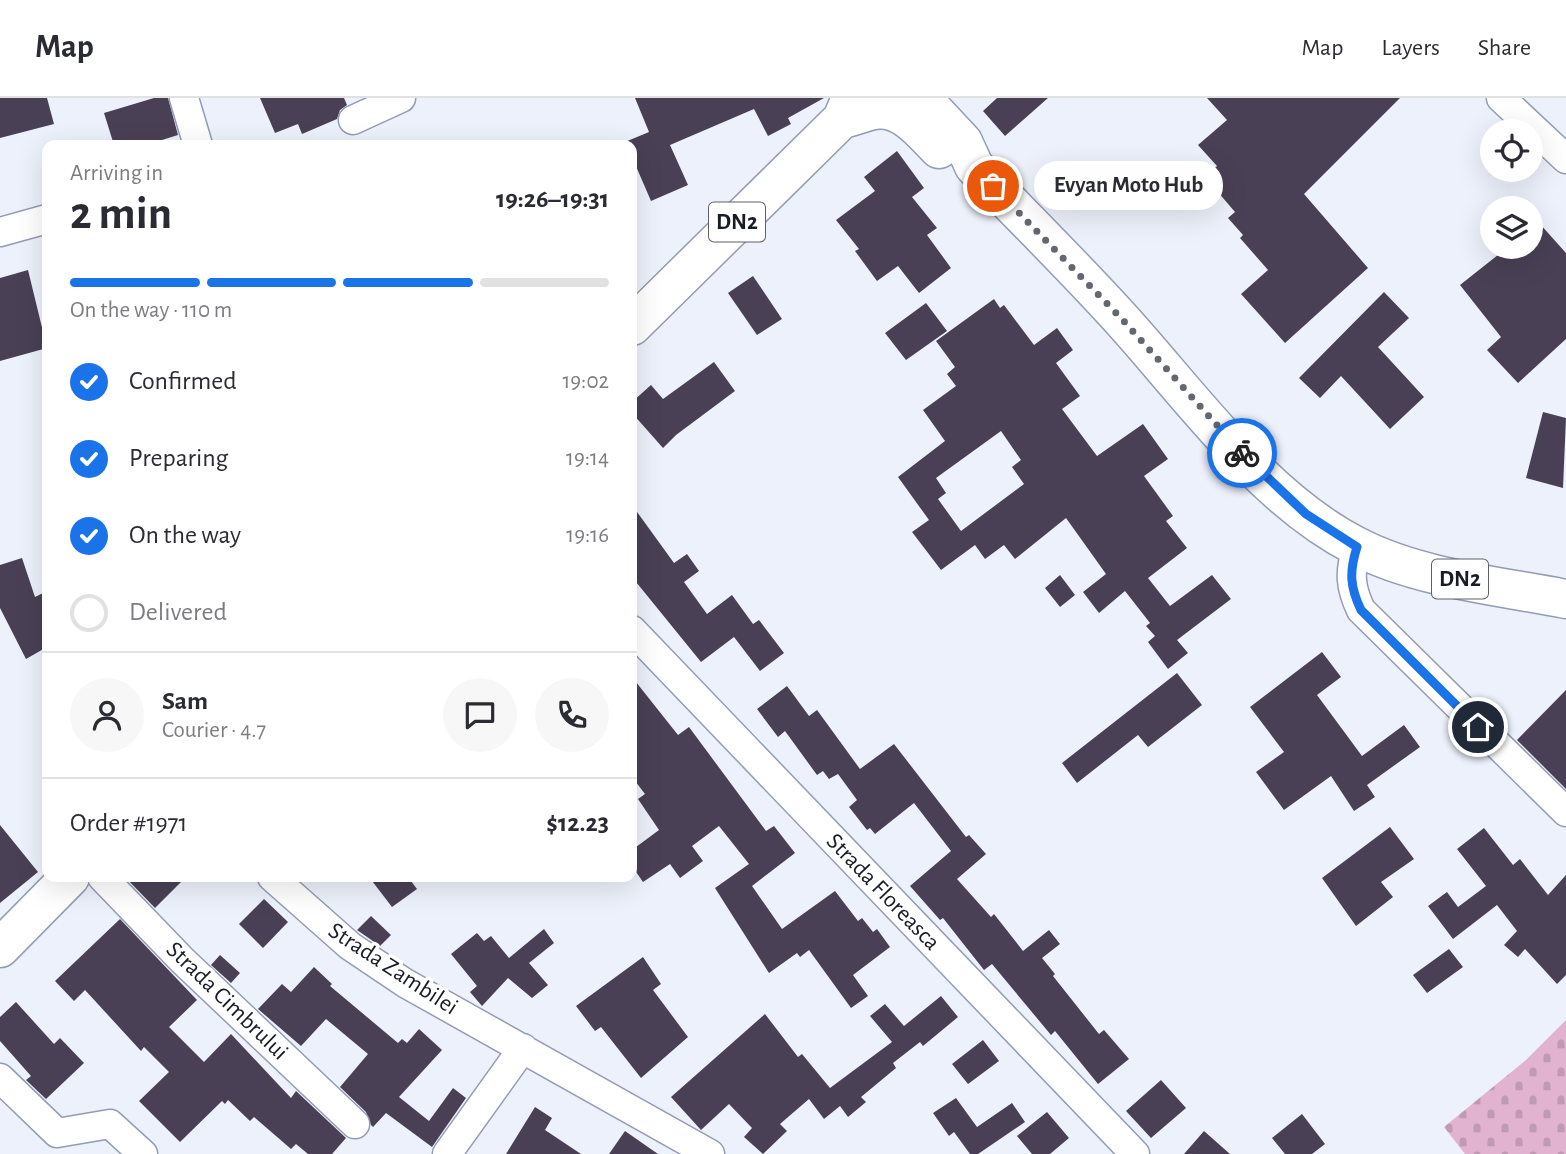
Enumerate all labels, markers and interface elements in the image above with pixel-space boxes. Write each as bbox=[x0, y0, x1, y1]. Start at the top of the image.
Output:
text: Map bbox=[35, 31, 94, 64]
text: Map bbox=[1301, 36, 1343, 60]
text: Layers bbox=[1381, 36, 1440, 60]
text: Share bbox=[1478, 36, 1531, 60]
map controls bbox=[1480, 119, 1543, 259]
button: locate bbox=[1480, 119, 1543, 182]
pin bbox=[963, 156, 1023, 216]
text: Arriving in bbox=[70, 162, 163, 185]
callout: Evyan Moto Hub bbox=[1035, 162, 1224, 210]
icon: bag bbox=[974, 167, 1012, 205]
text: Evyan Moto Hub bbox=[1054, 174, 1203, 197]
text: 19:26–19:31 bbox=[496, 186, 609, 212]
text: 2 min bbox=[70, 191, 172, 237]
button: layers bbox=[1480, 196, 1543, 259]
road number: DN2 bbox=[709, 203, 765, 242]
text: On the way · 110 m bbox=[70, 299, 232, 322]
icon: check bbox=[70, 363, 108, 401]
text: Confirmed bbox=[129, 368, 237, 394]
text: 19:02 bbox=[562, 370, 609, 393]
courier bbox=[1207, 418, 1277, 488]
icon: bike bbox=[1223, 434, 1261, 472]
icon: check bbox=[70, 440, 108, 478]
text: Preparing bbox=[129, 445, 228, 471]
text: 19:14 bbox=[566, 447, 609, 470]
icon: check bbox=[70, 517, 108, 555]
text: On the way bbox=[129, 522, 241, 548]
text: 19:16 bbox=[566, 524, 609, 547]
road number: DN2 bbox=[1432, 559, 1488, 598]
text: Delivered bbox=[129, 599, 227, 625]
button: person bbox=[70, 678, 144, 752]
button: chat bbox=[443, 678, 517, 752]
button: phone bbox=[535, 678, 609, 752]
text: Sam bbox=[162, 688, 208, 714]
pin bbox=[1448, 697, 1508, 757]
icon: home bbox=[1459, 708, 1497, 746]
text: Courier · 4.7 bbox=[162, 719, 266, 742]
text: Order #1971 bbox=[70, 810, 187, 836]
text: $12.23 bbox=[546, 810, 609, 836]
street label: Strada Floreasca bbox=[822, 829, 944, 955]
street label: Strada Zambilei bbox=[324, 918, 462, 1020]
street label: Strada Cimbrului bbox=[162, 937, 292, 1065]

